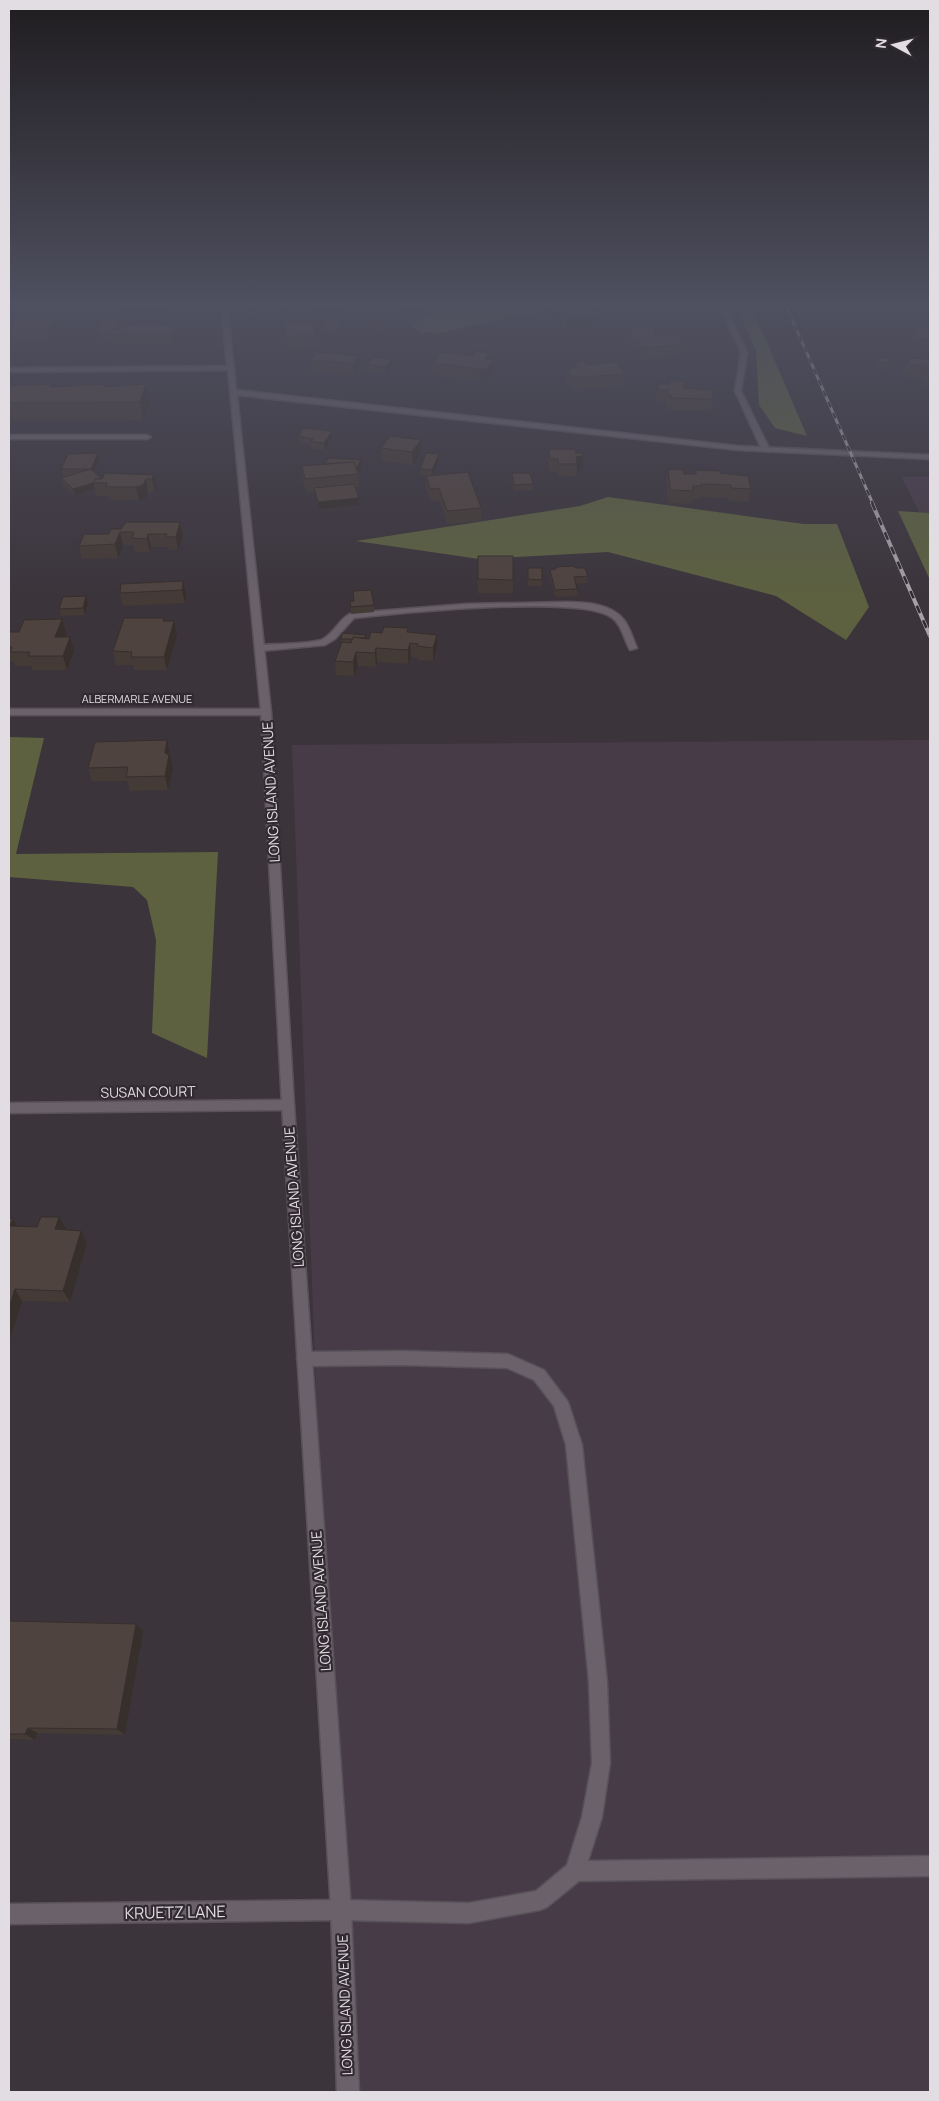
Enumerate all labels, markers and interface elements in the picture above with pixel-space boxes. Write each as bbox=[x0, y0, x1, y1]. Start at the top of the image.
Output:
north arrow bbox=[869, 20, 919, 70]
text: N bbox=[871, 37, 891, 50]
street label: ALBERMARLE AVENUE bbox=[82, 691, 192, 706]
street label: LONG ISLAND AVENUE bbox=[257, 721, 284, 863]
street label: SUSAN COURT bbox=[100, 1081, 196, 1102]
street label: LONG ISLAND AVENUE bbox=[279, 1126, 308, 1268]
street label: LONG ISLAND AVENUE bbox=[306, 1530, 335, 1672]
street label: KRUETZ LANE bbox=[124, 1900, 226, 1924]
street label: LONG ISLAND AVENUE bbox=[333, 1934, 356, 2076]

